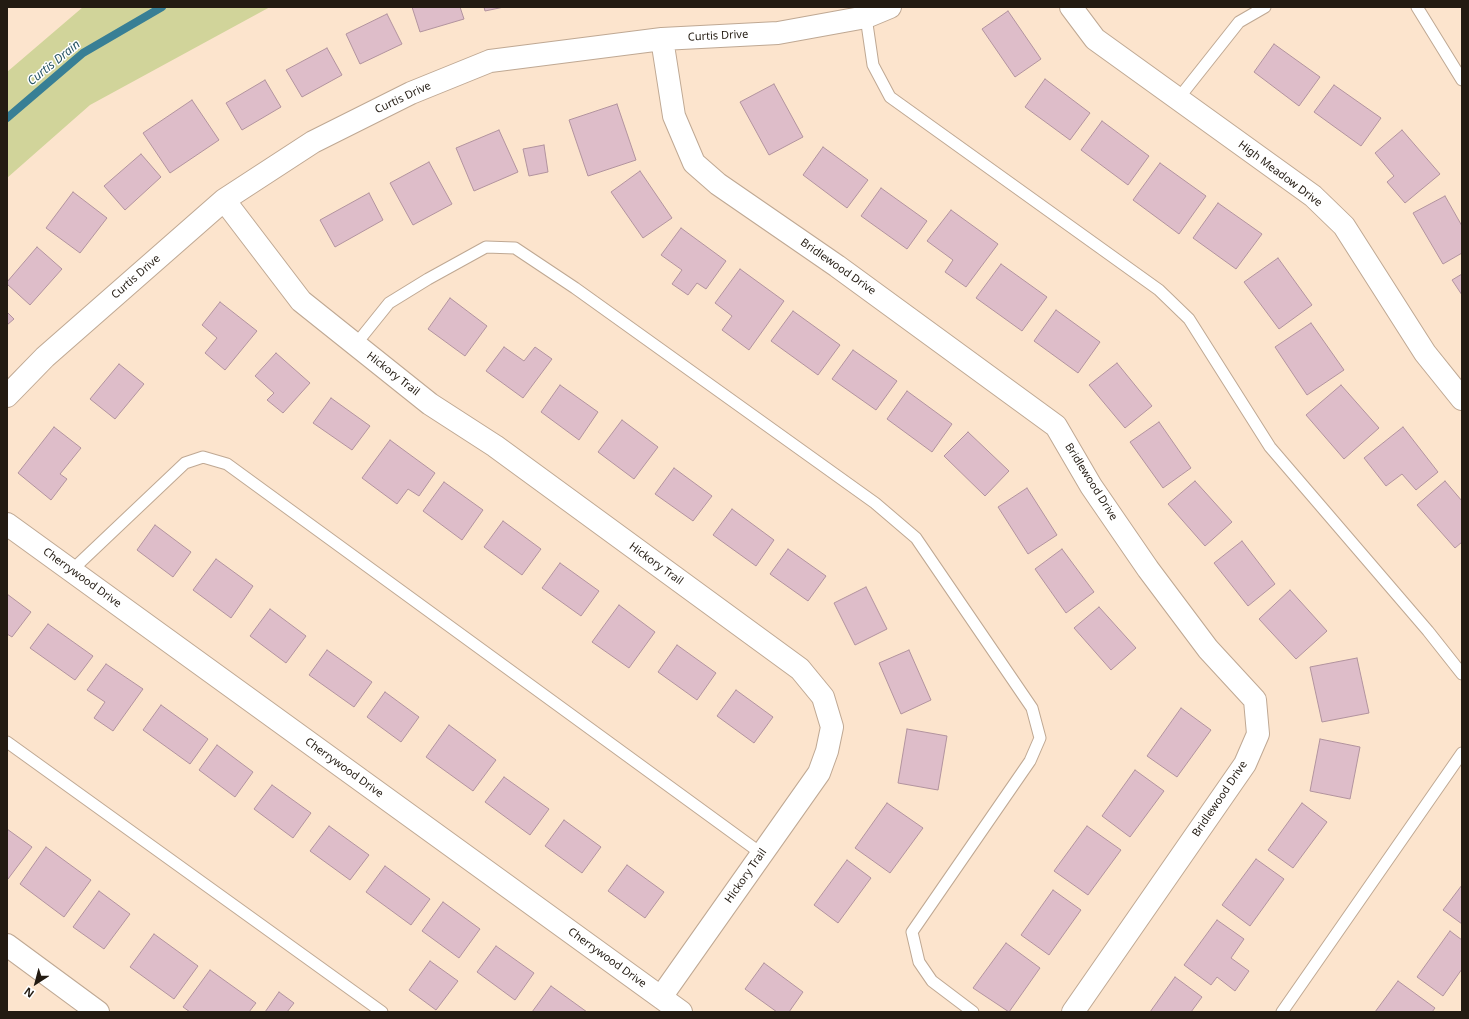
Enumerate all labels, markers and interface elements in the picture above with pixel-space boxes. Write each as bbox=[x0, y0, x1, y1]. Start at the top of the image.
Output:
street label: Curtis Drive bbox=[687, 28, 749, 44]
water label: Curtis Drain bbox=[25, 37, 83, 89]
street label: Curtis Drive bbox=[373, 79, 433, 117]
street label: High Meadow Drive bbox=[1235, 138, 1325, 210]
street label: Bridlewood Drive bbox=[798, 236, 878, 298]
street label: Curtis Drive bbox=[109, 252, 163, 302]
street label: Hickory Trail bbox=[364, 349, 422, 399]
street label: Bridlewood Drive bbox=[1062, 441, 1120, 523]
street label: Hickory Trail bbox=[626, 540, 686, 588]
street label: Cherrywood Drive bbox=[40, 545, 124, 611]
street label: Cherrywood Drive bbox=[302, 735, 386, 801]
street label: Bridlewood Drive bbox=[1190, 758, 1250, 840]
street label: Hickory Trail bbox=[722, 846, 770, 906]
street label: Cherrywood Drive bbox=[565, 925, 649, 991]
north arrow bbox=[16, 963, 56, 1003]
text: N bbox=[21, 984, 37, 1002]

